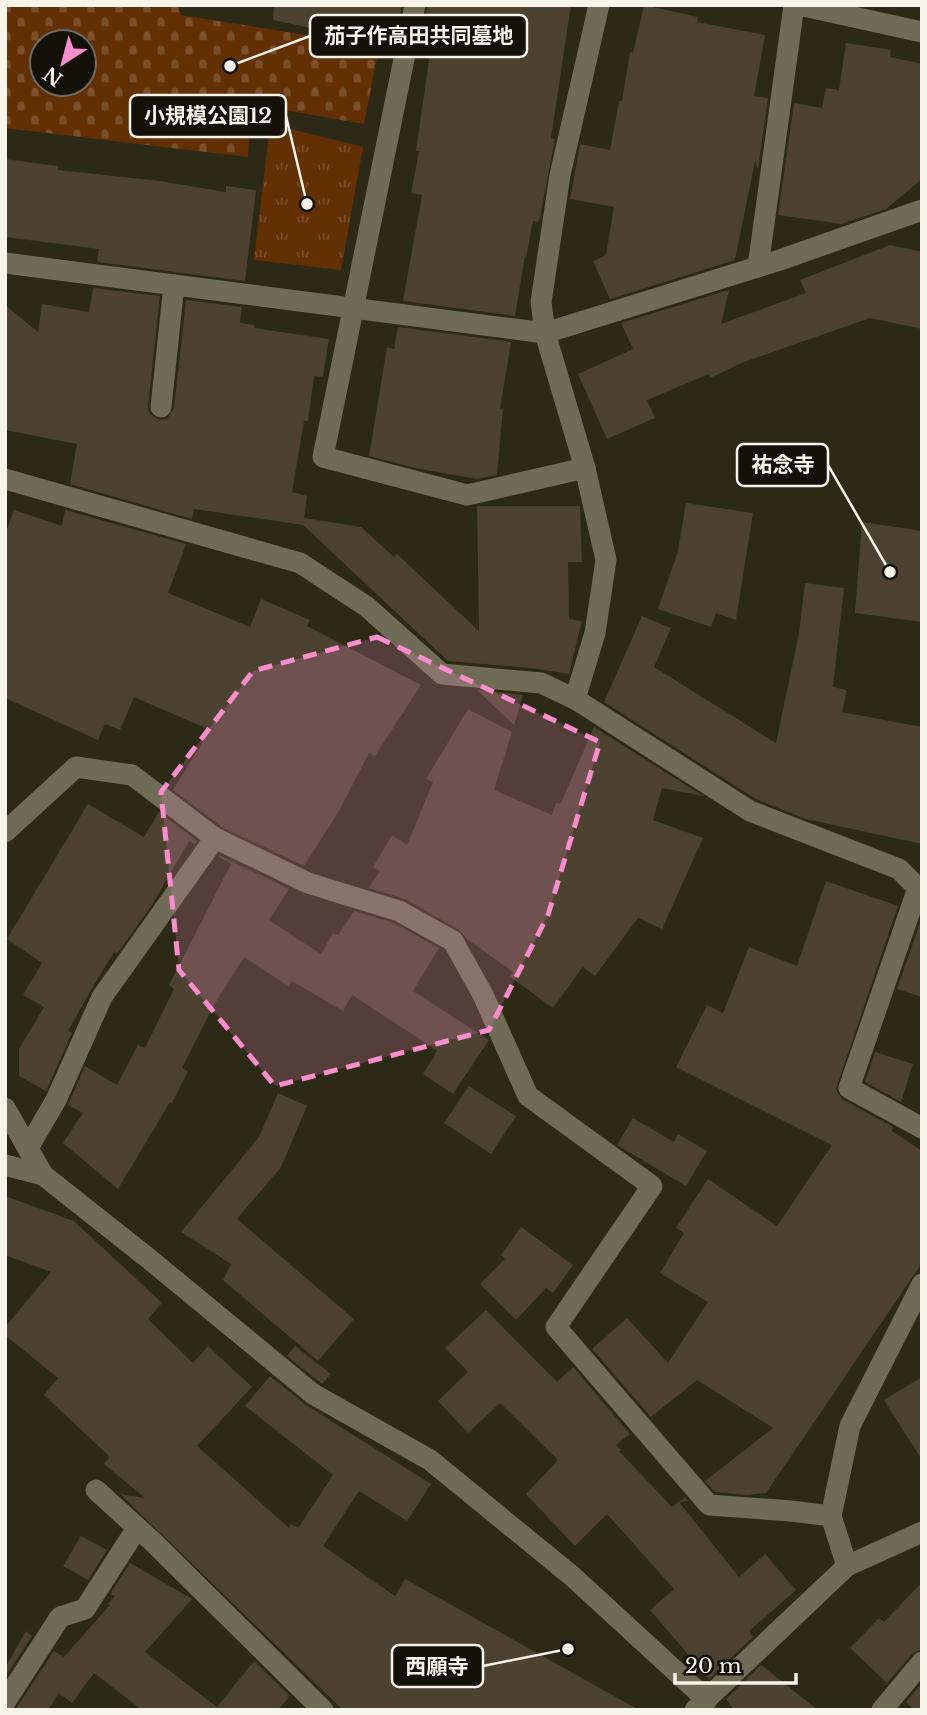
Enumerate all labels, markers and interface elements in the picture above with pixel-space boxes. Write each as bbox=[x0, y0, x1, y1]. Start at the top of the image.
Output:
callout: 茄子作高田共同墓地 bbox=[310, 15, 527, 57]
text: 茄子作高田共同墓地 bbox=[325, 23, 514, 49]
north arrow bbox=[28, 28, 98, 98]
text: N bbox=[39, 62, 67, 91]
callout: 小規模公園12 bbox=[130, 95, 286, 137]
text: 小規模公園12 bbox=[144, 103, 272, 129]
callout: 祐念寺 bbox=[737, 444, 828, 486]
text: 祐念寺 bbox=[752, 452, 815, 478]
scale bar bbox=[675, 1642, 796, 1686]
callout: 西願寺 bbox=[392, 1645, 483, 1687]
text: 20 m bbox=[685, 1653, 742, 1679]
text: 西願寺 bbox=[406, 1654, 469, 1680]

